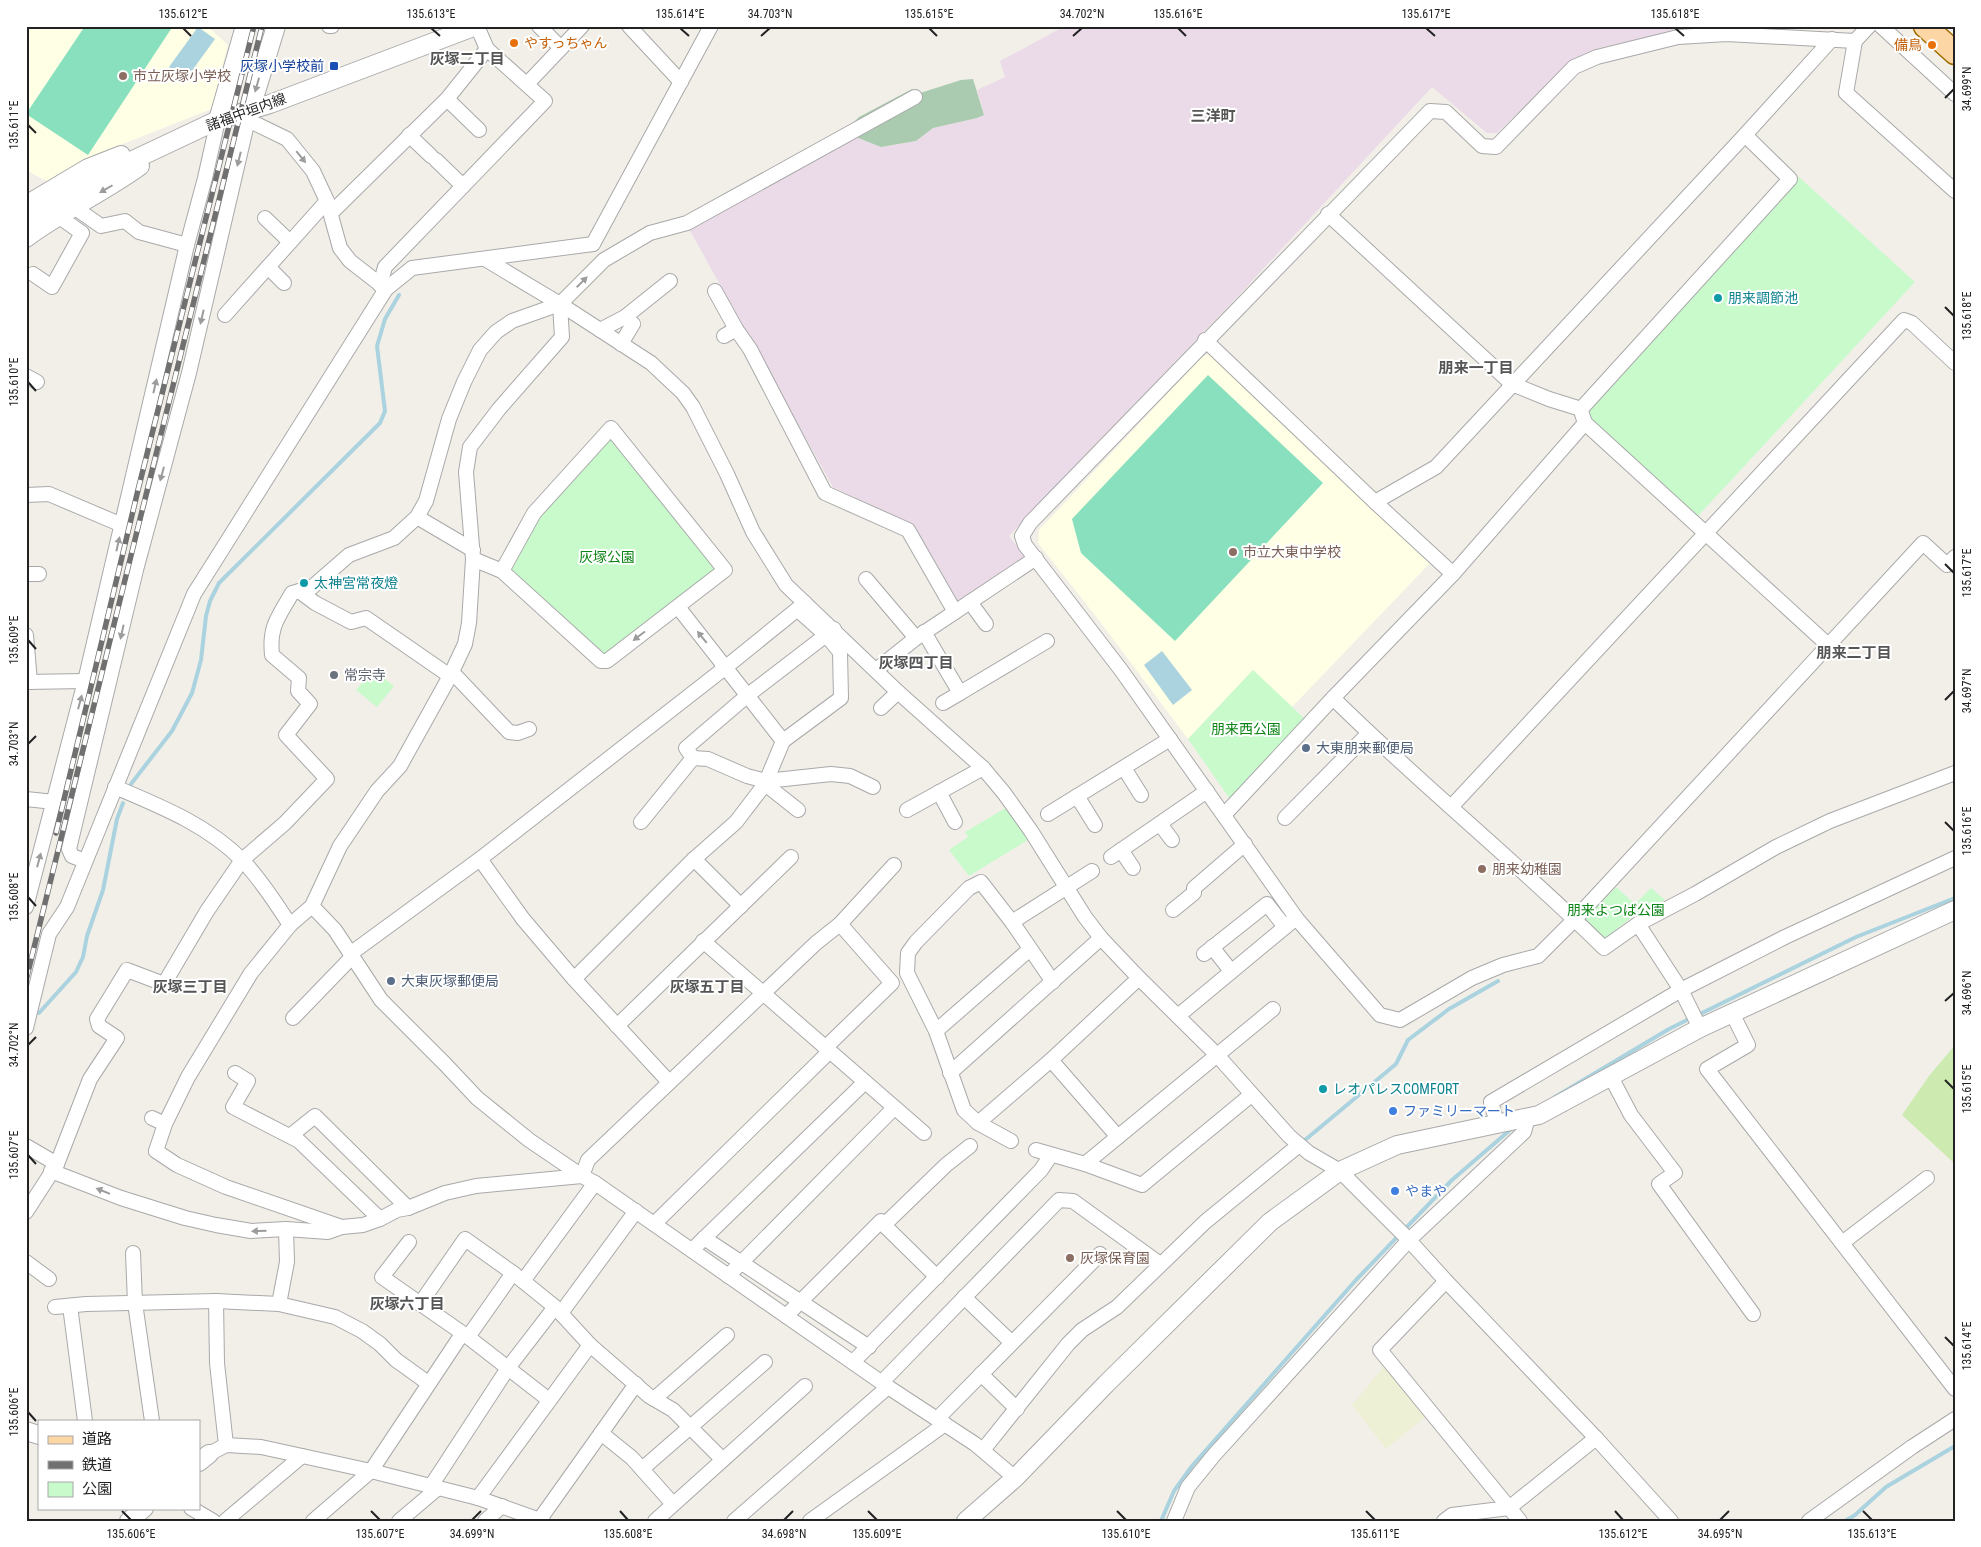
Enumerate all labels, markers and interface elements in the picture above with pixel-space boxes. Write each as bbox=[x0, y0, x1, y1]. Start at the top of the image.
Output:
text: 135.612°E bbox=[158, 7, 208, 21]
text: 135.613°E bbox=[406, 7, 456, 21]
text: 135.614°E bbox=[655, 7, 705, 21]
text: 34.703°N bbox=[748, 7, 792, 21]
text: 135.615°E bbox=[904, 7, 954, 21]
text: 34.702°N bbox=[1060, 7, 1104, 21]
text: 135.616°E bbox=[1153, 7, 1203, 21]
text: 135.617°E bbox=[1401, 7, 1451, 21]
text: 135.618°E bbox=[1650, 7, 1700, 21]
place label: やすっちゃん bbox=[524, 35, 607, 51]
marker: やすっちゃん bbox=[508, 37, 520, 49]
place label: 備鳥 bbox=[1894, 37, 1922, 53]
marker: 備鳥 bbox=[1926, 39, 1938, 51]
district label: 灰塚二丁目 bbox=[429, 50, 505, 68]
place label: 灰塚小学校前 bbox=[240, 58, 324, 74]
marker: 灰塚小学校前 bbox=[328, 60, 340, 72]
text: 34.699°N bbox=[1960, 67, 1974, 111]
place label: 市立灰塚小学校 bbox=[133, 68, 231, 84]
marker: 市立灰塚小学校 bbox=[117, 70, 129, 82]
one-way arrow bbox=[253, 78, 261, 93]
street label: 諸福中垣内線 bbox=[204, 90, 288, 134]
text: 135.611°E bbox=[7, 100, 21, 150]
district label: 三洋町 bbox=[1190, 107, 1236, 125]
one-way arrow bbox=[296, 150, 307, 163]
one-way arrow bbox=[235, 151, 243, 166]
one-way arrow bbox=[98, 185, 113, 193]
one-way arrow bbox=[576, 276, 588, 288]
place label: 朋来調節池 bbox=[1728, 290, 1798, 306]
text: 135.618°E bbox=[1960, 291, 1974, 341]
marker: 朋来調節池 bbox=[1712, 292, 1724, 304]
one-way arrow bbox=[198, 309, 206, 324]
text: 135.610°E bbox=[7, 357, 21, 407]
district label: 朋来一丁目 bbox=[1438, 359, 1514, 377]
one-way arrow bbox=[151, 379, 159, 394]
one-way arrow bbox=[158, 467, 166, 482]
one-way arrow bbox=[114, 537, 122, 552]
place label: 市立大東中学校 bbox=[1243, 544, 1341, 560]
marker: 市立大東中学校 bbox=[1227, 546, 1239, 558]
text: 135.617°E bbox=[1960, 548, 1974, 598]
park label: 灰塚公園 bbox=[579, 549, 635, 565]
place label: 太神宮常夜燈 bbox=[314, 575, 398, 591]
marker: 太神宮常夜燈 bbox=[298, 577, 310, 589]
text: 135.609°E bbox=[7, 615, 21, 665]
one-way arrow bbox=[118, 624, 126, 639]
one-way arrow bbox=[633, 631, 646, 642]
one-way arrow bbox=[697, 631, 708, 644]
district label: 朋来二丁目 bbox=[1816, 644, 1892, 662]
district label: 灰塚四丁目 bbox=[878, 654, 954, 672]
place label: 常宗寺 bbox=[344, 667, 386, 683]
marker: 常宗寺 bbox=[328, 669, 340, 681]
text: 34.697°N bbox=[1960, 669, 1974, 713]
one-way arrow bbox=[76, 695, 84, 710]
park label: 朋来西公園 bbox=[1211, 721, 1281, 737]
text: 34.703°N bbox=[7, 722, 21, 766]
place label: 大東朋来郵便局 bbox=[1316, 740, 1414, 756]
marker: 大東朋来郵便局 bbox=[1300, 742, 1312, 754]
text: 135.616°E bbox=[1960, 806, 1974, 856]
one-way arrow bbox=[35, 852, 43, 867]
place label: 朋来幼稚園 bbox=[1492, 861, 1562, 877]
marker: 朋来幼稚園 bbox=[1476, 863, 1488, 875]
text: 135.608°E bbox=[7, 872, 21, 922]
park label: 朋来よつば公園 bbox=[1567, 902, 1665, 918]
text: 34.696°N bbox=[1960, 971, 1974, 1015]
place label: 大東灰塚郵便局 bbox=[401, 973, 499, 989]
marker: 大東灰塚郵便局 bbox=[385, 975, 397, 987]
district label: 灰塚三丁目 bbox=[152, 978, 228, 996]
district label: 灰塚五丁目 bbox=[669, 978, 745, 996]
text: 34.702°N bbox=[7, 1023, 21, 1067]
text: 135.615°E bbox=[1960, 1064, 1974, 1114]
place label: レオパレスCOMFORT bbox=[1333, 1081, 1459, 1097]
marker: レオパレスCOMFORT bbox=[1317, 1083, 1329, 1095]
place label: ファミリーマート bbox=[1403, 1103, 1515, 1119]
marker: ファミリーマート bbox=[1387, 1105, 1399, 1117]
text: 135.607°E bbox=[7, 1130, 21, 1180]
place label: やまや bbox=[1405, 1183, 1447, 1199]
marker: やまや bbox=[1389, 1185, 1401, 1197]
one-way arrow bbox=[95, 1187, 110, 1194]
one-way arrow bbox=[251, 1227, 267, 1235]
place label: 灰塚保育園 bbox=[1080, 1250, 1150, 1266]
marker: 灰塚保育園 bbox=[1064, 1252, 1076, 1264]
district label: 灰塚六丁目 bbox=[369, 1295, 445, 1313]
text: 135.614°E bbox=[1960, 1321, 1974, 1371]
text: 135.606°E bbox=[7, 1387, 21, 1437]
legend bbox=[38, 1420, 200, 1510]
text: 道路 bbox=[82, 1430, 112, 1448]
text: 鉄道 bbox=[82, 1456, 112, 1474]
text: 公園 bbox=[82, 1480, 112, 1498]
text: 135.606°E bbox=[106, 1527, 156, 1541]
text: 135.607°E bbox=[355, 1527, 405, 1541]
text: 34.699°N bbox=[450, 1527, 494, 1541]
text: 135.608°E bbox=[603, 1527, 653, 1541]
text: 34.698°N bbox=[762, 1527, 806, 1541]
text: 135.609°E bbox=[852, 1527, 902, 1541]
text: 135.610°E bbox=[1101, 1527, 1151, 1541]
text: 135.611°E bbox=[1350, 1527, 1400, 1541]
text: 135.612°E bbox=[1598, 1527, 1648, 1541]
text: 34.695°N bbox=[1698, 1527, 1742, 1541]
text: 135.613°E bbox=[1847, 1527, 1897, 1541]

